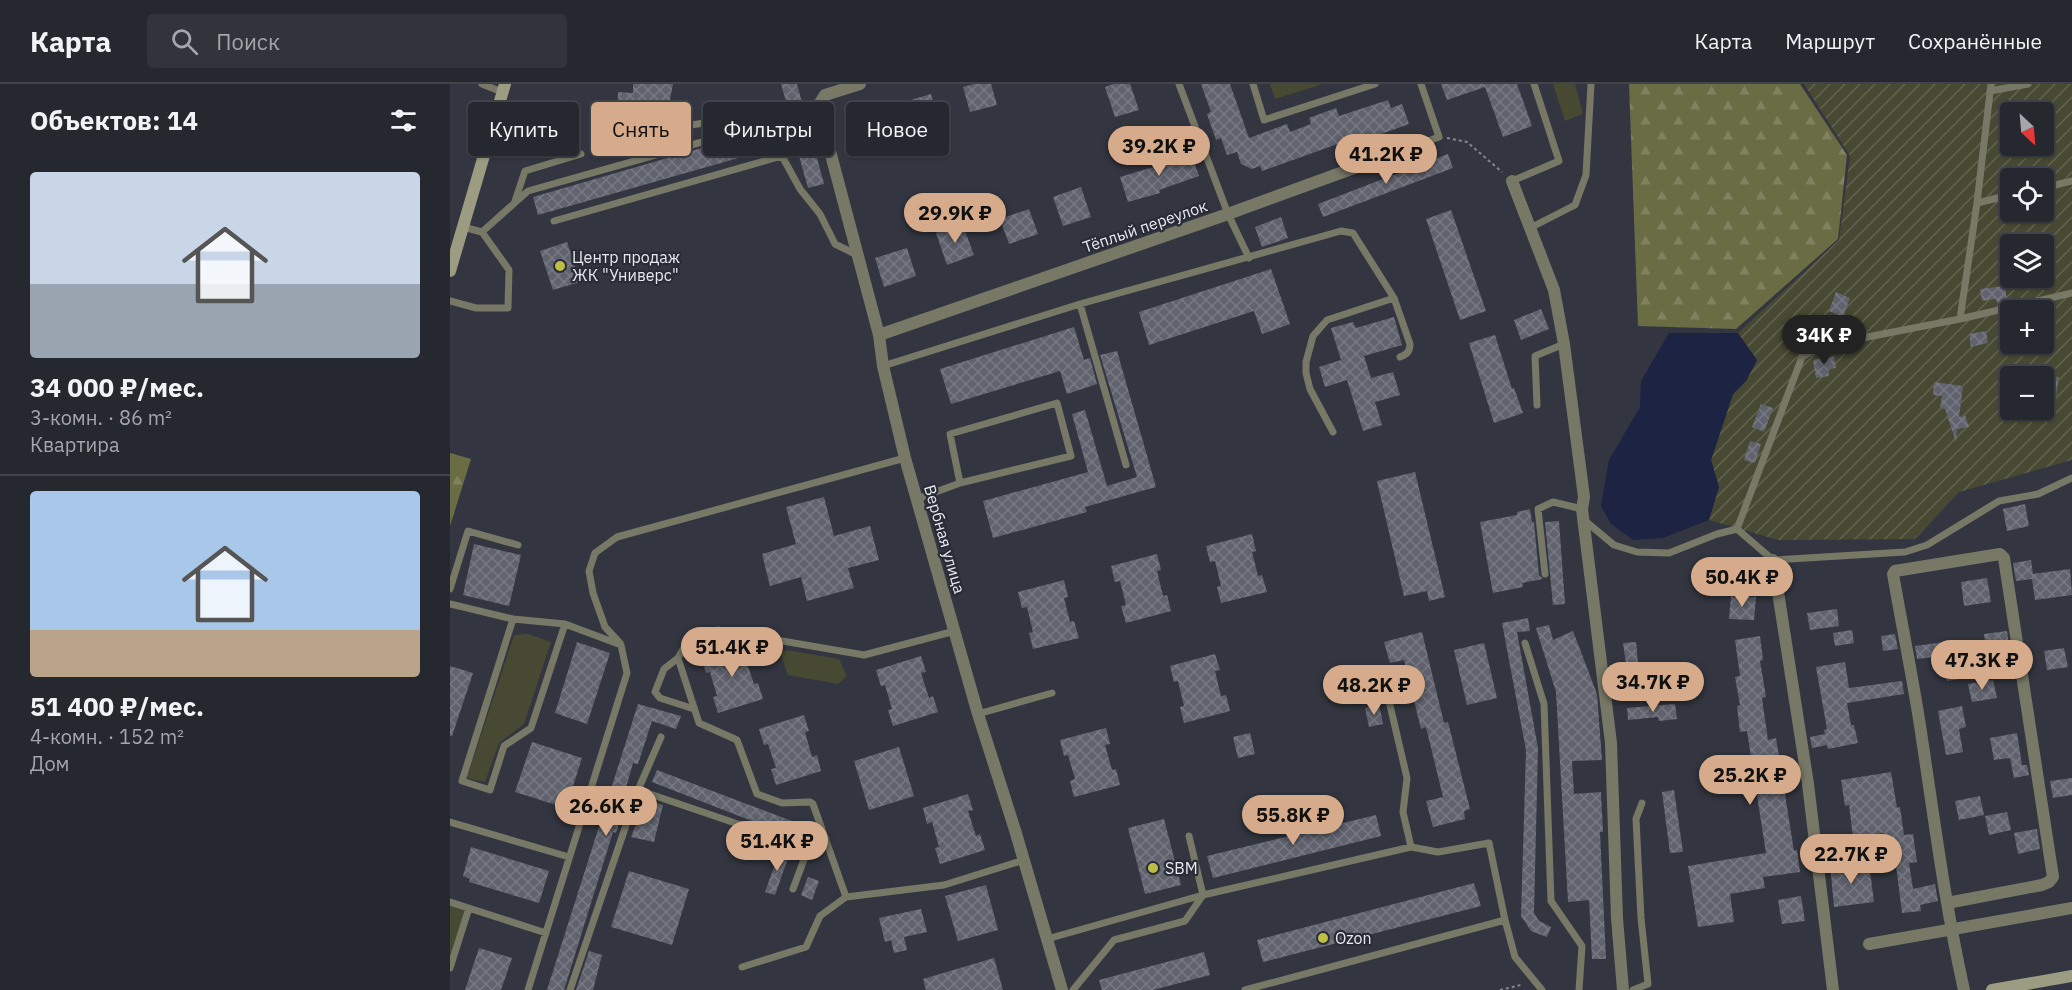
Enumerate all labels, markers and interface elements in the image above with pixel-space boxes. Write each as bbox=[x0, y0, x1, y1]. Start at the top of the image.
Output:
search box bbox=[147, 14, 567, 68]
text: Карта bbox=[30, 23, 111, 60]
icon: search bbox=[168, 25, 201, 58]
text: Поиск bbox=[216, 27, 280, 56]
text: Карта bbox=[1694, 27, 1752, 55]
text: Маршрут bbox=[1785, 27, 1875, 55]
text: Сохранённые bbox=[1908, 27, 2042, 55]
chip: Купить bbox=[468, 102, 579, 156]
chip: Снять bbox=[591, 102, 691, 156]
chip: Фильтры bbox=[703, 102, 834, 156]
chip: Новое bbox=[846, 102, 949, 156]
north arrow bbox=[2000, 102, 2054, 156]
map controls bbox=[2000, 102, 2054, 420]
text: Объектов: 14 bbox=[30, 103, 198, 137]
icon: filters bbox=[387, 104, 420, 137]
pin: 39.2K ₽ bbox=[1104, 126, 1214, 177]
text: 39.2K ₽ bbox=[1122, 132, 1196, 159]
pin: 41.2K ₽ bbox=[1331, 134, 1441, 185]
text: 41.2K ₽ bbox=[1349, 140, 1423, 167]
button: locate bbox=[2000, 168, 2054, 222]
pin: 29.9K ₽ bbox=[900, 193, 1010, 244]
street label: Тёплый переулок bbox=[1080, 195, 1210, 257]
text: 29.9K ₽ bbox=[918, 199, 992, 226]
icon: home bbox=[171, 211, 279, 319]
button: layers bbox=[2000, 234, 2054, 288]
place label: Центр продаж ЖК "Универс" bbox=[572, 247, 680, 285]
marker: Центр продаж ЖК "Универс" bbox=[553, 259, 567, 273]
button: + bbox=[2000, 300, 2054, 354]
pin: 34K ₽ bbox=[1782, 315, 1866, 366]
text: 34K ₽ bbox=[1796, 321, 1852, 348]
button: − bbox=[2000, 366, 2054, 420]
text: 34 000 ₽/мес. bbox=[30, 370, 204, 404]
text: 3-комн. · 86 m² bbox=[30, 404, 172, 431]
text: Квартира bbox=[30, 431, 120, 458]
street label: Вербная улица bbox=[920, 482, 970, 596]
icon: home bbox=[171, 530, 279, 638]
pin: 50.4K ₽ bbox=[1687, 557, 1797, 608]
text: 50.4K ₽ bbox=[1705, 563, 1779, 590]
pin: 51.4K ₽ bbox=[677, 627, 787, 678]
text: 51.4K ₽ bbox=[695, 633, 769, 660]
pin: 47.3K ₽ bbox=[1927, 640, 2037, 691]
text: 47.3K ₽ bbox=[1945, 646, 2019, 673]
pin: 34.7K ₽ bbox=[1598, 662, 1708, 713]
pin: 48.2K ₽ bbox=[1319, 665, 1429, 716]
text: 34.7K ₽ bbox=[1616, 668, 1690, 695]
text: 48.2K ₽ bbox=[1337, 671, 1411, 698]
text: 51 400 ₽/мес. bbox=[30, 689, 204, 723]
text: 4-комн. · 152 m² bbox=[30, 723, 184, 750]
text: Дом bbox=[30, 750, 70, 777]
pin: 25.2K ₽ bbox=[1695, 755, 1805, 806]
text: 25.2K ₽ bbox=[1713, 761, 1787, 788]
pin: 26.6K ₽ bbox=[551, 786, 661, 837]
text: 26.6K ₽ bbox=[569, 792, 643, 819]
pin: 55.8K ₽ bbox=[1238, 795, 1348, 846]
text: 55.8K ₽ bbox=[1256, 801, 1330, 828]
pin: 51.4K ₽ bbox=[722, 821, 832, 872]
text: 51.4K ₽ bbox=[740, 827, 814, 854]
pin: 22.7K ₽ bbox=[1796, 834, 1906, 885]
text: 22.7K ₽ bbox=[1814, 840, 1888, 867]
place label: SBM bbox=[1165, 858, 1198, 878]
marker: SBM bbox=[1146, 861, 1160, 875]
place label: Ozon bbox=[1335, 928, 1372, 948]
marker: Ozon bbox=[1316, 931, 1330, 945]

